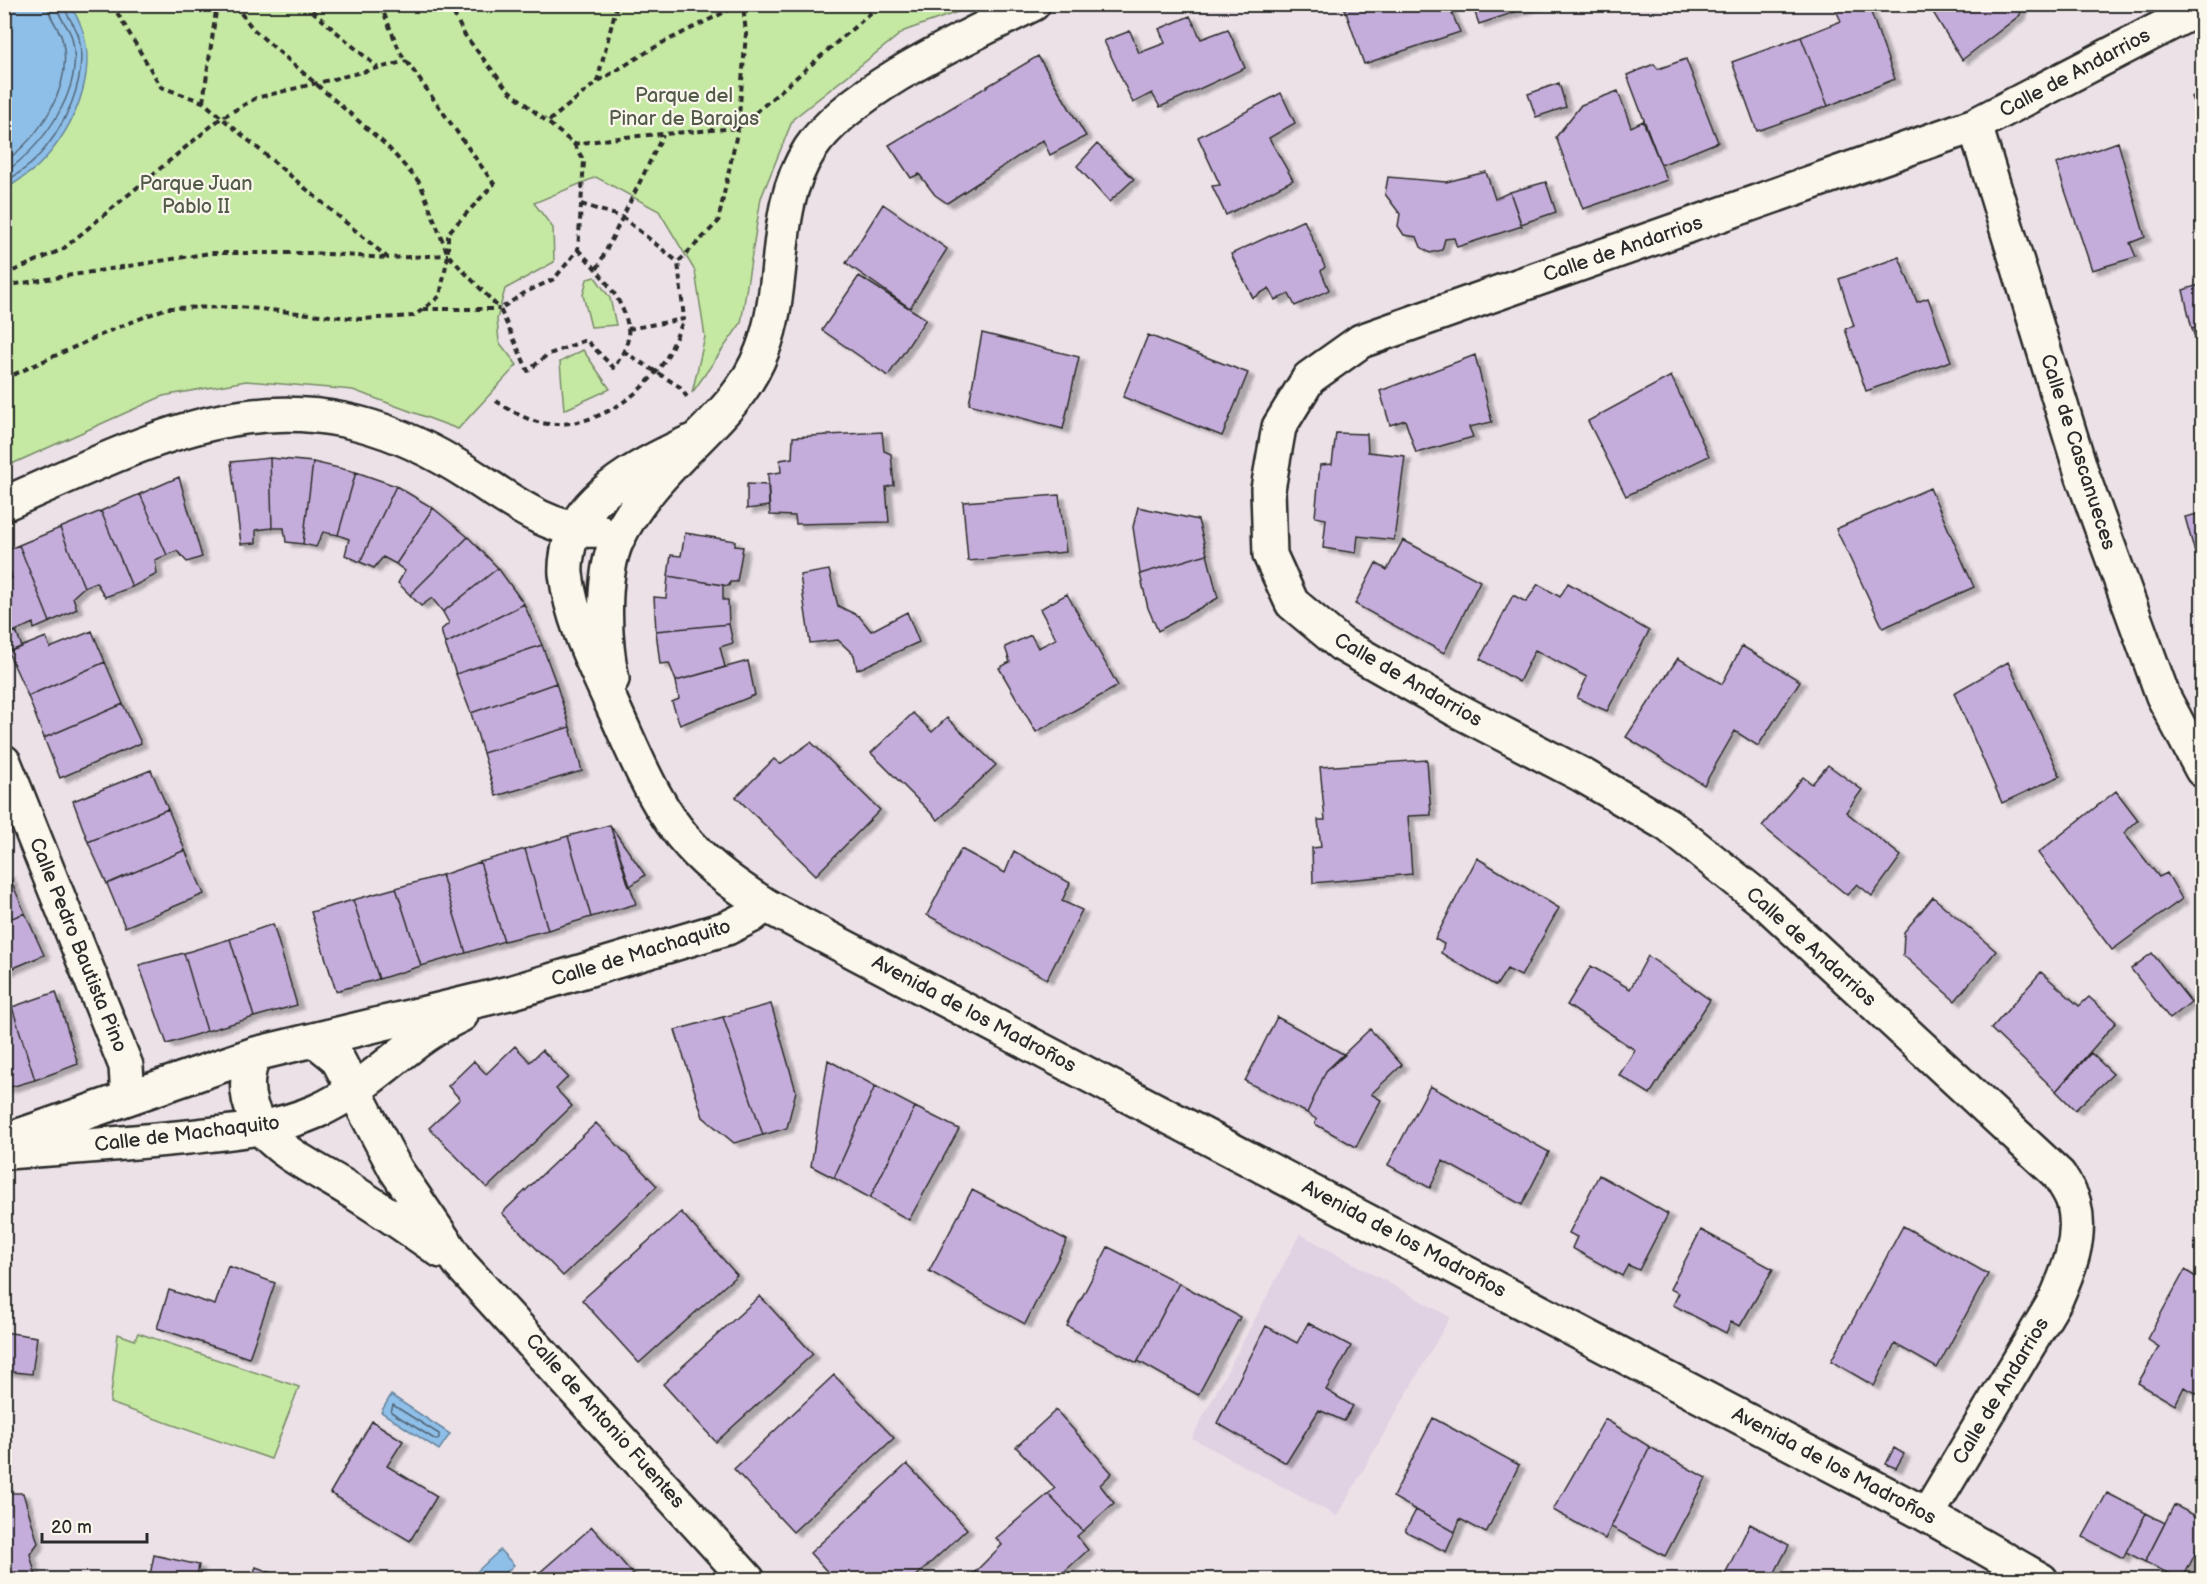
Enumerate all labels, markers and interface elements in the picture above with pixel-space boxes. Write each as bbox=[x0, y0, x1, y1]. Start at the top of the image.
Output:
street label: Calle de Andarrios bbox=[1996, 23, 2154, 123]
park label: Parque del Pinar de Barajas bbox=[609, 84, 759, 131]
park label: Parque Juan Pablo II bbox=[139, 172, 253, 219]
street label: Calle de Andarrios bbox=[1540, 210, 1706, 288]
street label: Calle de Cascanueces bbox=[2035, 351, 2121, 553]
street label: Calle de Andarrios bbox=[1330, 628, 1486, 732]
street label: Calle Pedro Bautista Pino bbox=[24, 834, 132, 1056]
street label: Calle de Andarrios bbox=[1741, 882, 1881, 1012]
street label: Calle de Machaquito bbox=[548, 914, 734, 992]
street label: Avenida de los Madroños bbox=[868, 950, 1080, 1078]
street label: Calle de Machaquito bbox=[93, 1111, 281, 1157]
street label: Avenida de los Madroños bbox=[1298, 1175, 1510, 1303]
street label: Calle de Andarrios bbox=[1948, 1313, 2054, 1469]
street label: Calle de Antonio Fuentes bbox=[520, 1329, 690, 1513]
street label: Avenida de los Madroños bbox=[1728, 1402, 1940, 1530]
scale bar bbox=[42, 1506, 147, 1544]
text: 20 m bbox=[51, 1517, 92, 1538]

